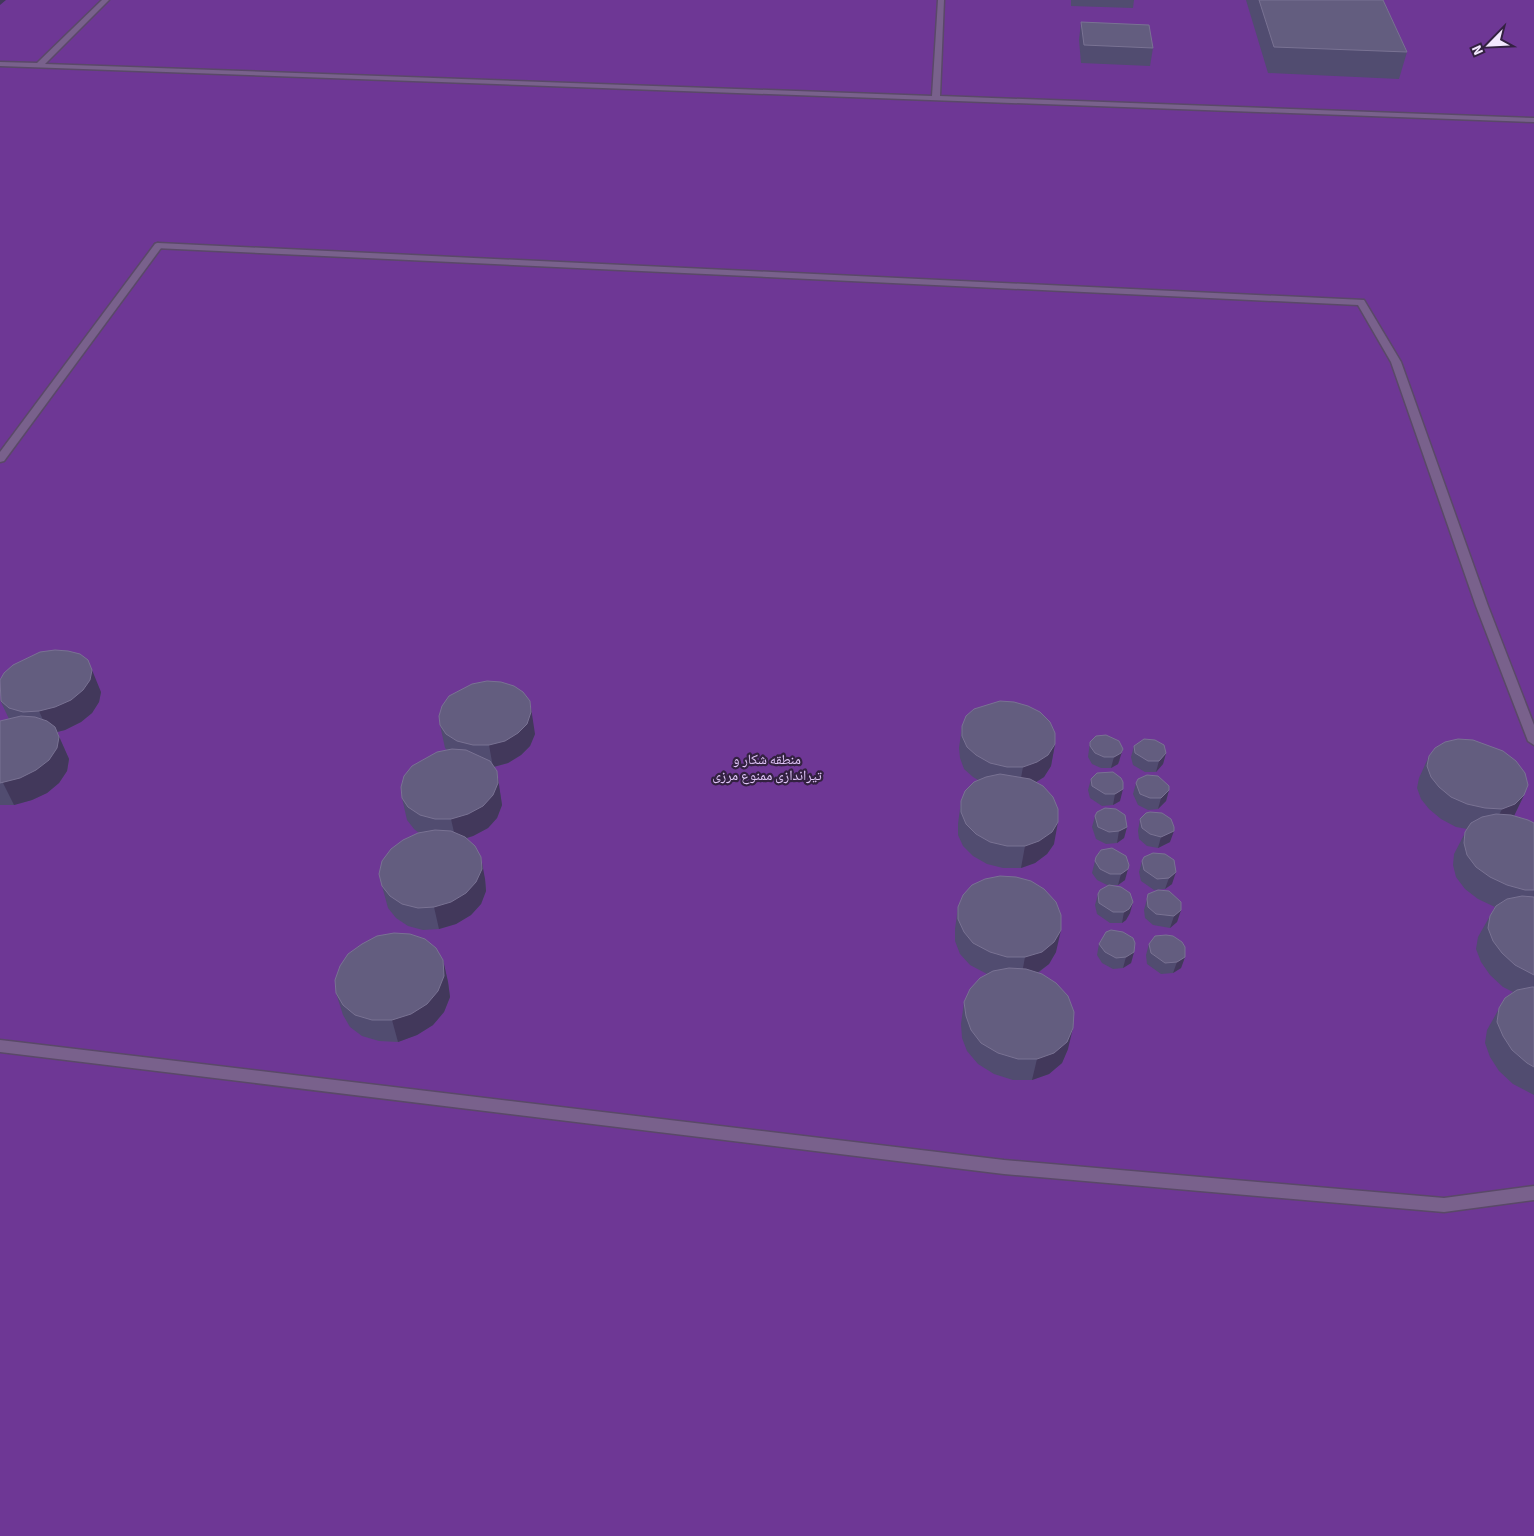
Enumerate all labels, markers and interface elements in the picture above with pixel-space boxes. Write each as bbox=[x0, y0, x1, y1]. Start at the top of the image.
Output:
north arrow bbox=[1464, 20, 1514, 70]
text: N bbox=[1467, 42, 1489, 58]
park label: منطقه شکار و تیراندازی ممنوع مرزی bbox=[712, 750, 822, 786]

